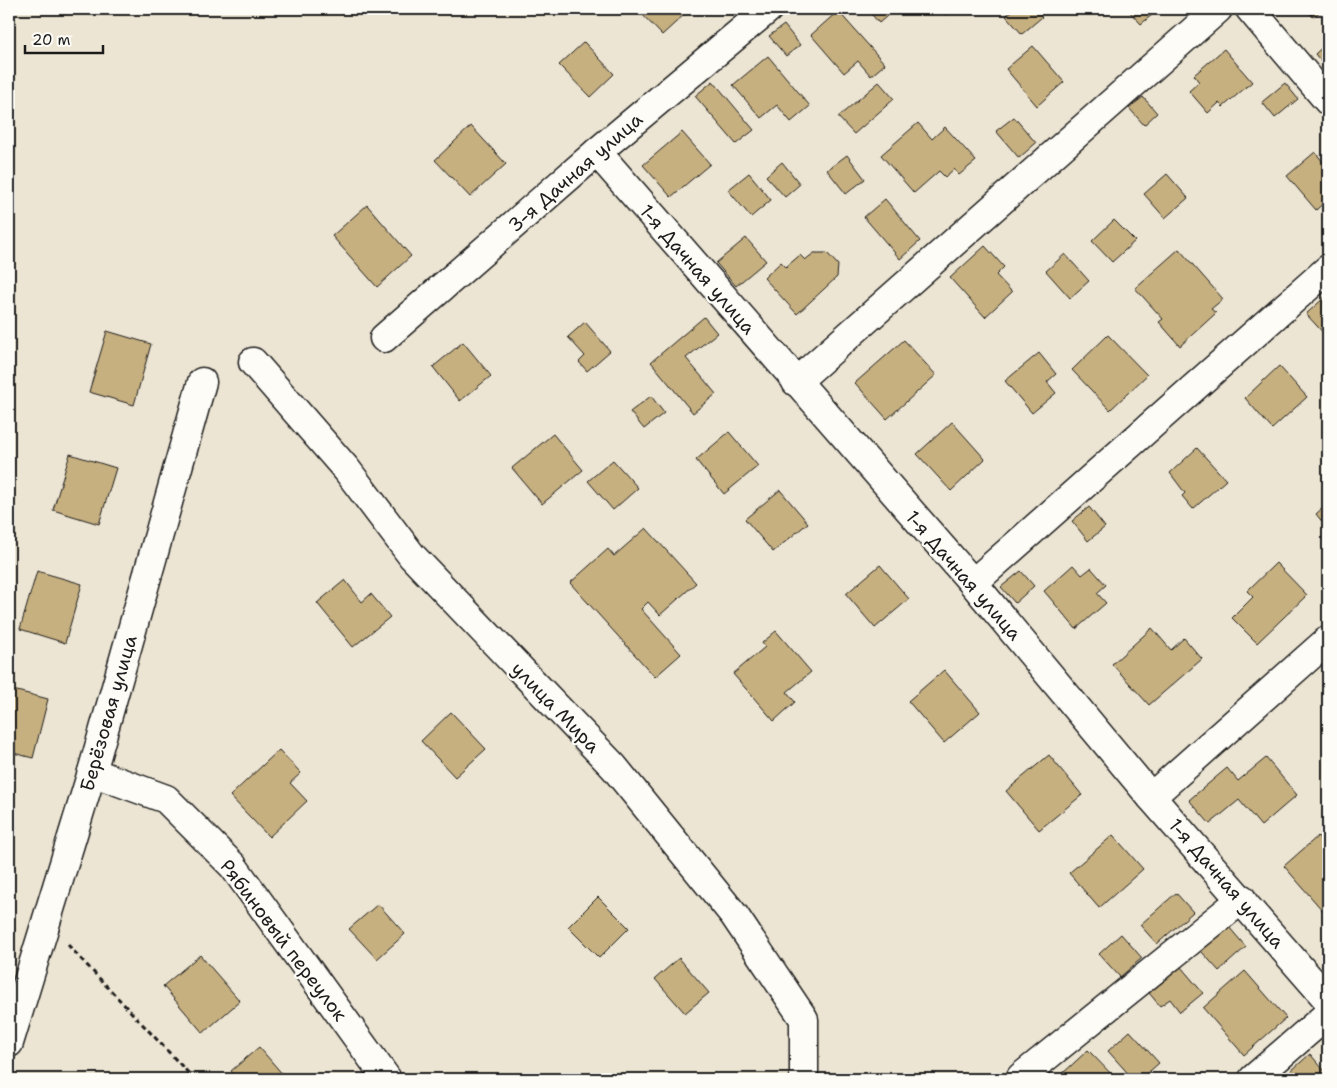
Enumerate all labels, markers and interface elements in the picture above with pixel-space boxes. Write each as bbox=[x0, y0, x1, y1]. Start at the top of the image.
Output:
scale bar bbox=[25, 22, 102, 54]
text: 20 m bbox=[32, 30, 71, 50]
street label: 3-я Дачная улица bbox=[503, 107, 648, 238]
street label: 1-я Дачная улица bbox=[634, 199, 761, 340]
street label: 1-я Дачная улица bbox=[900, 505, 1027, 646]
street label: Берёзовая улица bbox=[74, 632, 143, 794]
street label: улица Мира bbox=[506, 657, 605, 758]
street label: 1-я Дачная улица bbox=[1163, 813, 1290, 954]
street label: Рябиновый переулок bbox=[215, 854, 353, 1026]

